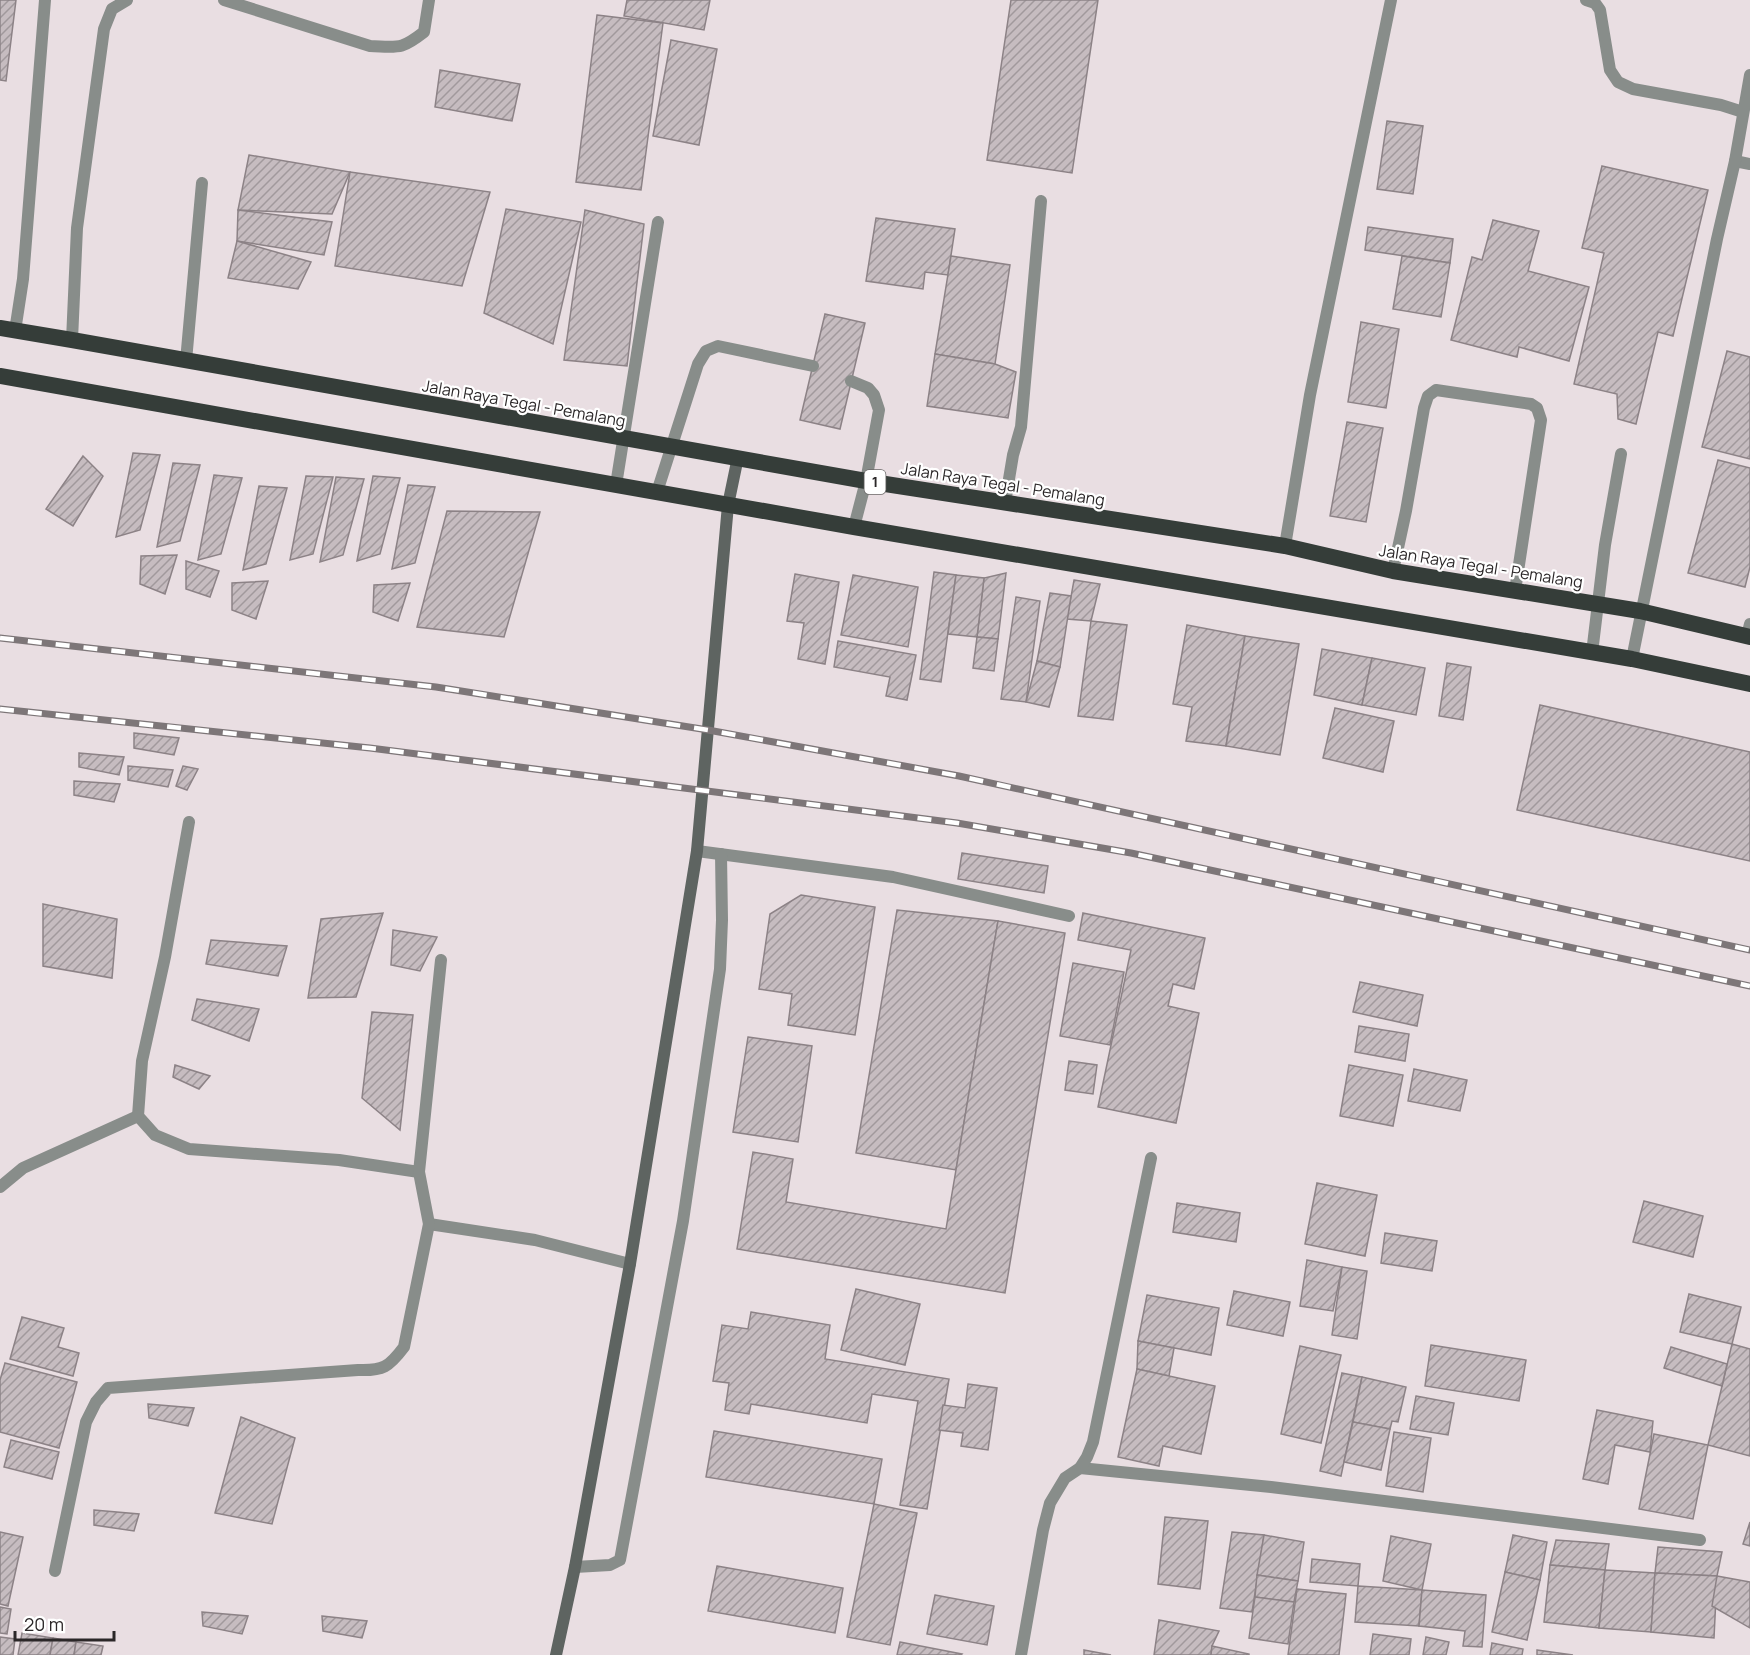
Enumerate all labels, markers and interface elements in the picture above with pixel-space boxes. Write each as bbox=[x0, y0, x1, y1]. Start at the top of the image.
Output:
street label: Jalan Raya Tegal - Pemalang bbox=[421, 374, 627, 432]
street label: Jalan Raya Tegal - Pemalang bbox=[900, 457, 1106, 511]
road number: 1 bbox=[864, 470, 886, 494]
street label: Jalan Raya Tegal - Pemalang bbox=[1378, 539, 1584, 593]
scale bar bbox=[15, 1604, 114, 1642]
text: 20 m bbox=[24, 1612, 64, 1636]

